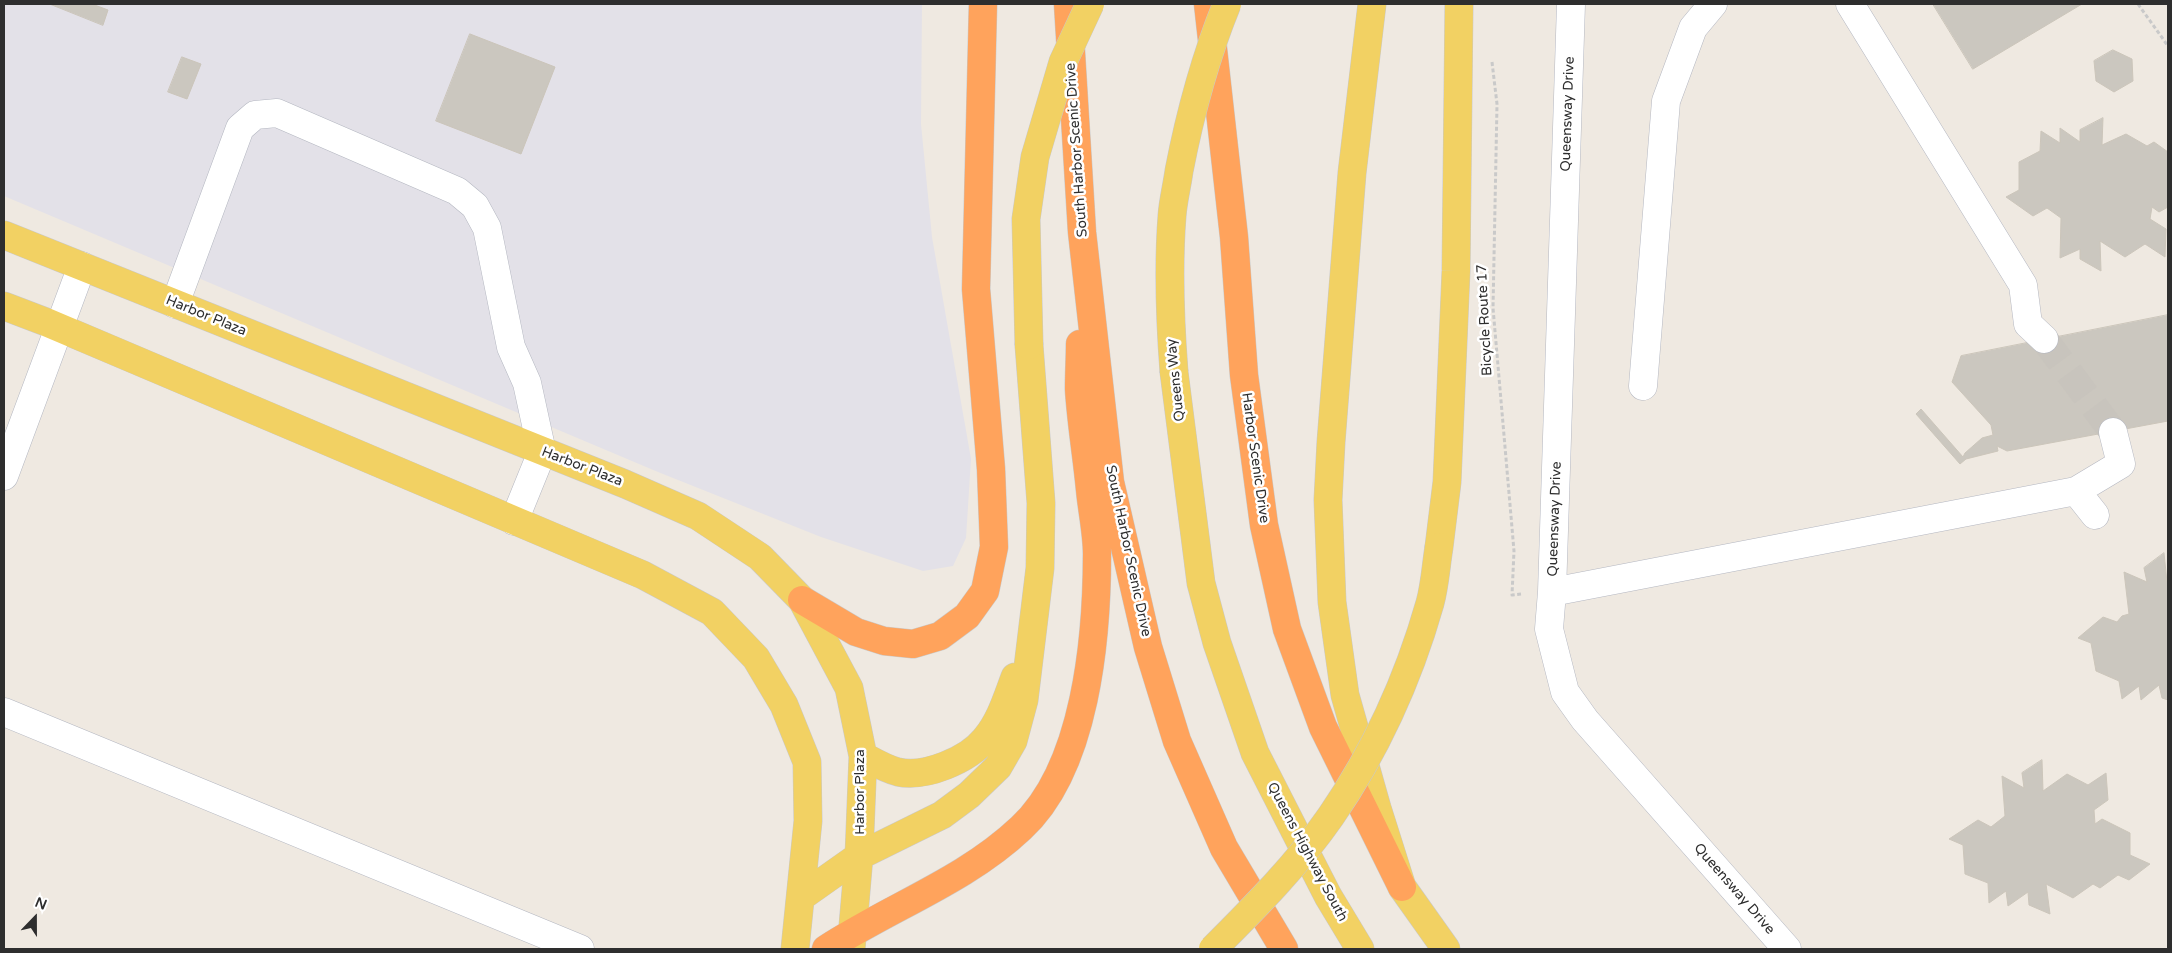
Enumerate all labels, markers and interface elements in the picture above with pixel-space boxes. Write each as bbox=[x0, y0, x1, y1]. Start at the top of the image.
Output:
street label: Queensway Drive bbox=[1558, 56, 1578, 172]
street label: South Harbor Scenic Drive bbox=[1063, 62, 1091, 238]
street label: Bicycle Route 17 bbox=[1474, 264, 1496, 376]
street label: Harbor Plaza bbox=[163, 292, 249, 340]
street label: Queens Way bbox=[1163, 338, 1189, 422]
street label: Harbor Scenic Drive bbox=[1238, 392, 1272, 524]
street label: Harbor Plaza bbox=[539, 444, 625, 490]
street label: Queensway Drive bbox=[1545, 461, 1565, 577]
street label: South Harbor Scenic Drive bbox=[1102, 464, 1154, 638]
street label: Harbor Plaza bbox=[852, 749, 868, 835]
street label: Queens Highway South bbox=[1263, 780, 1351, 924]
street label: Queensway Drive bbox=[1690, 840, 1778, 938]
north arrow bbox=[10, 893, 60, 943]
text: N bbox=[32, 894, 49, 914]

